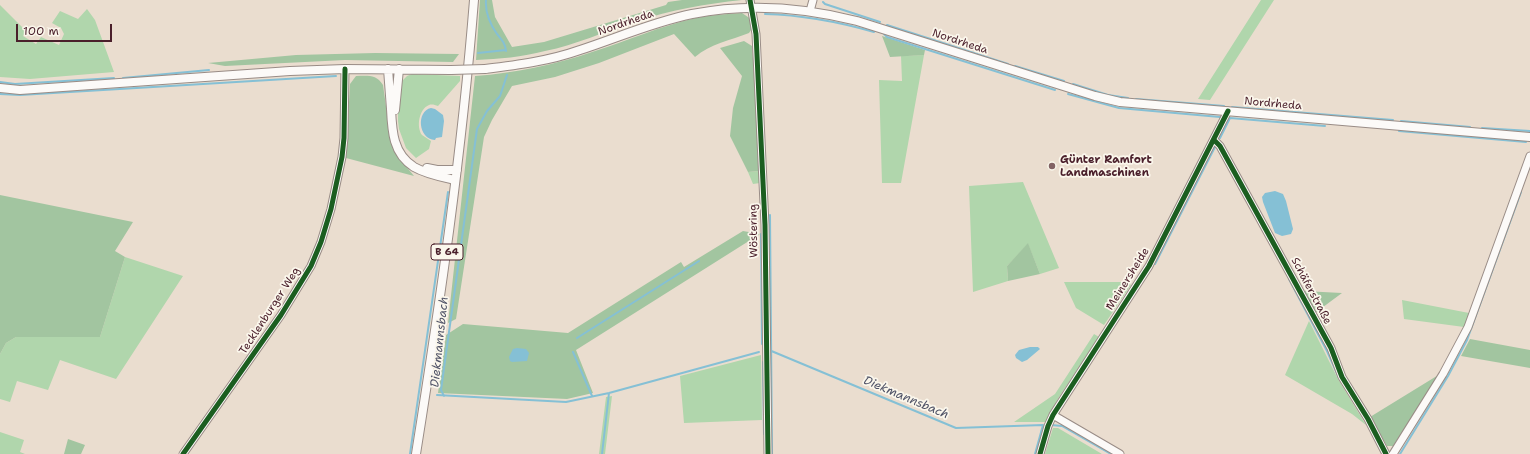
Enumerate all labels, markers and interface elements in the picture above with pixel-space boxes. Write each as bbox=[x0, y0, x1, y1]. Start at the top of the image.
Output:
street label: Nordrheda bbox=[597, 7, 655, 39]
scale bar bbox=[18, 16, 114, 42]
text: 100 m bbox=[23, 23, 59, 39]
street label: Nordrheda bbox=[930, 27, 990, 57]
street label: Nordrheda bbox=[1244, 95, 1302, 113]
place label: Günter Ramfort Landmaschinen bbox=[1060, 153, 1152, 179]
marker: Günter Ramfort Landmaschinen bbox=[1047, 161, 1057, 171]
street label: Wöstering bbox=[747, 204, 761, 258]
road number: B 64 bbox=[431, 244, 463, 260]
street label: Meinersheide bbox=[1104, 245, 1152, 313]
street label: Schäferstraße bbox=[1288, 255, 1334, 327]
street label: Tecklenburger Weg bbox=[237, 265, 303, 357]
water label: Diekmannsbach bbox=[428, 296, 452, 388]
water label: Diekmannsbach bbox=[861, 374, 951, 422]

